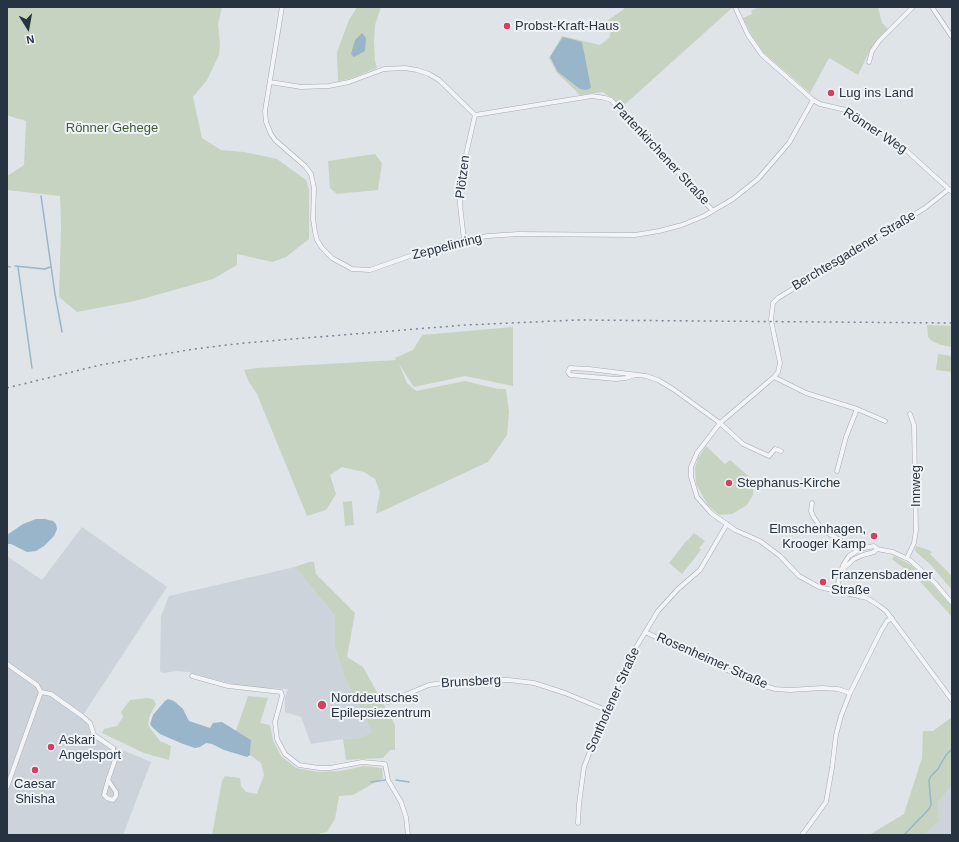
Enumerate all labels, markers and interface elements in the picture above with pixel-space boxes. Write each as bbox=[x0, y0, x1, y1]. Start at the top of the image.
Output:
north arrow bbox=[8, 8, 48, 48]
place label: Probst-Kraft-Haus bbox=[515, 18, 619, 34]
marker: Probst-Kraft-Haus bbox=[502, 21, 512, 31]
text: N bbox=[25, 33, 35, 46]
place label: Lug ins Land bbox=[839, 85, 913, 101]
marker: Lug ins Land bbox=[826, 88, 836, 98]
street label: Partenkirchener Straße bbox=[609, 100, 713, 208]
street label: Rönner Weg bbox=[840, 105, 910, 157]
park label: Rönner Gehege bbox=[66, 120, 158, 136]
street label: Plötzen bbox=[453, 155, 473, 199]
street label: Berchtesgadener Straße bbox=[789, 208, 919, 294]
street label: Zeppelinring bbox=[410, 231, 484, 263]
street label: Innweg bbox=[908, 465, 924, 507]
place label: Stephanus-Kirche bbox=[737, 475, 840, 491]
marker: Stephanus-Kirche bbox=[724, 478, 734, 488]
place label: Elmschenhagen, Krooger Kamp bbox=[769, 521, 866, 552]
marker: Elmschenhagen, Krooger Kamp bbox=[869, 531, 879, 541]
place label: Franzensbadener Straße bbox=[831, 567, 933, 598]
marker: Franzensbadener Straße bbox=[818, 577, 828, 587]
street label: Rosenheimer Straße bbox=[654, 629, 770, 693]
street label: Sonthofener Straße bbox=[583, 645, 643, 755]
street label: Brunsberg bbox=[441, 673, 501, 691]
place label: Norddeutsches Epilepsiezentrum bbox=[331, 690, 431, 721]
marker: Norddeutsches Epilepsiezentrum bbox=[316, 699, 328, 711]
place label: Askari Angelsport bbox=[59, 732, 121, 763]
marker: Askari Angelsport bbox=[46, 742, 56, 752]
marker: Caesar Shisha bbox=[30, 765, 40, 775]
place label: Caesar Shisha bbox=[14, 776, 56, 807]

